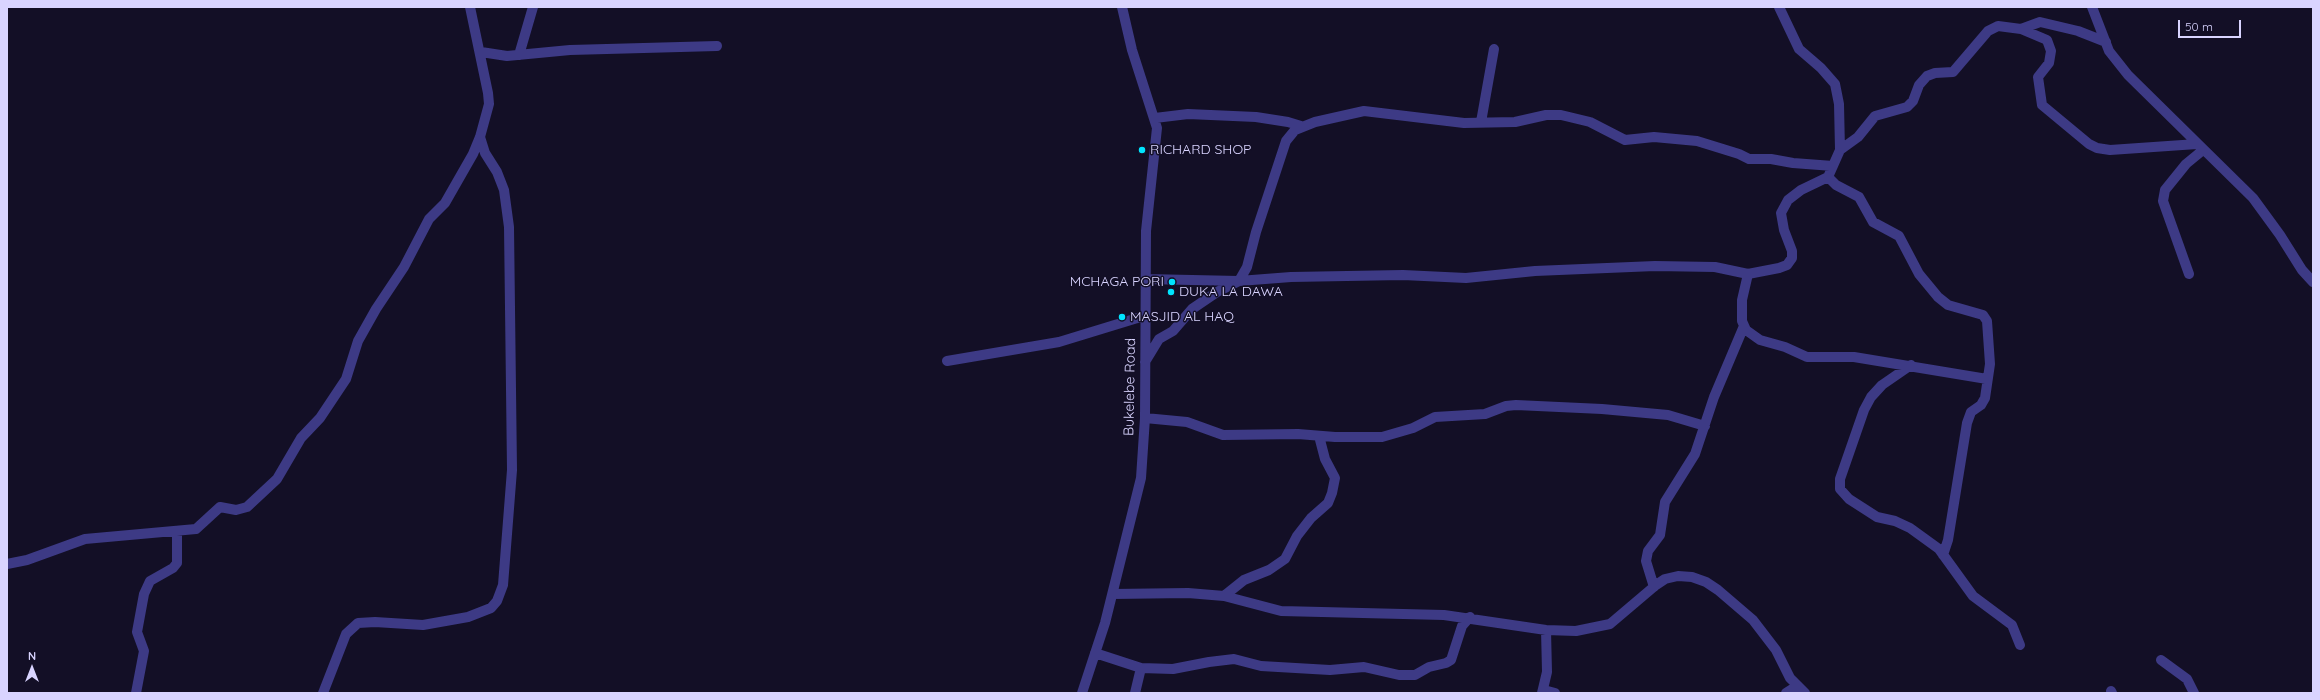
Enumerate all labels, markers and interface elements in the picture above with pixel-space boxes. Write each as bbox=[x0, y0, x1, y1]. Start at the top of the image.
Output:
scale bar bbox=[2180, 12, 2243, 38]
text: 50 m bbox=[2185, 19, 2213, 34]
place label: RICHARD SHOP bbox=[1150, 142, 1251, 158]
marker: RICHARD SHOP bbox=[1137, 145, 1147, 155]
place label: MCHAGA PORI bbox=[1070, 274, 1164, 290]
marker: MCHAGA PORI bbox=[1167, 277, 1177, 287]
place label: DUKA LA DAWA bbox=[1179, 284, 1283, 300]
marker: DUKA LA DAWA bbox=[1166, 287, 1176, 297]
place label: MASJID AL HAQ bbox=[1130, 309, 1234, 325]
marker: MASJID AL HAQ bbox=[1117, 312, 1127, 322]
street label: Bukelebe Road bbox=[1121, 338, 1139, 436]
north arrow bbox=[12, 648, 52, 688]
text: N bbox=[28, 649, 36, 663]

